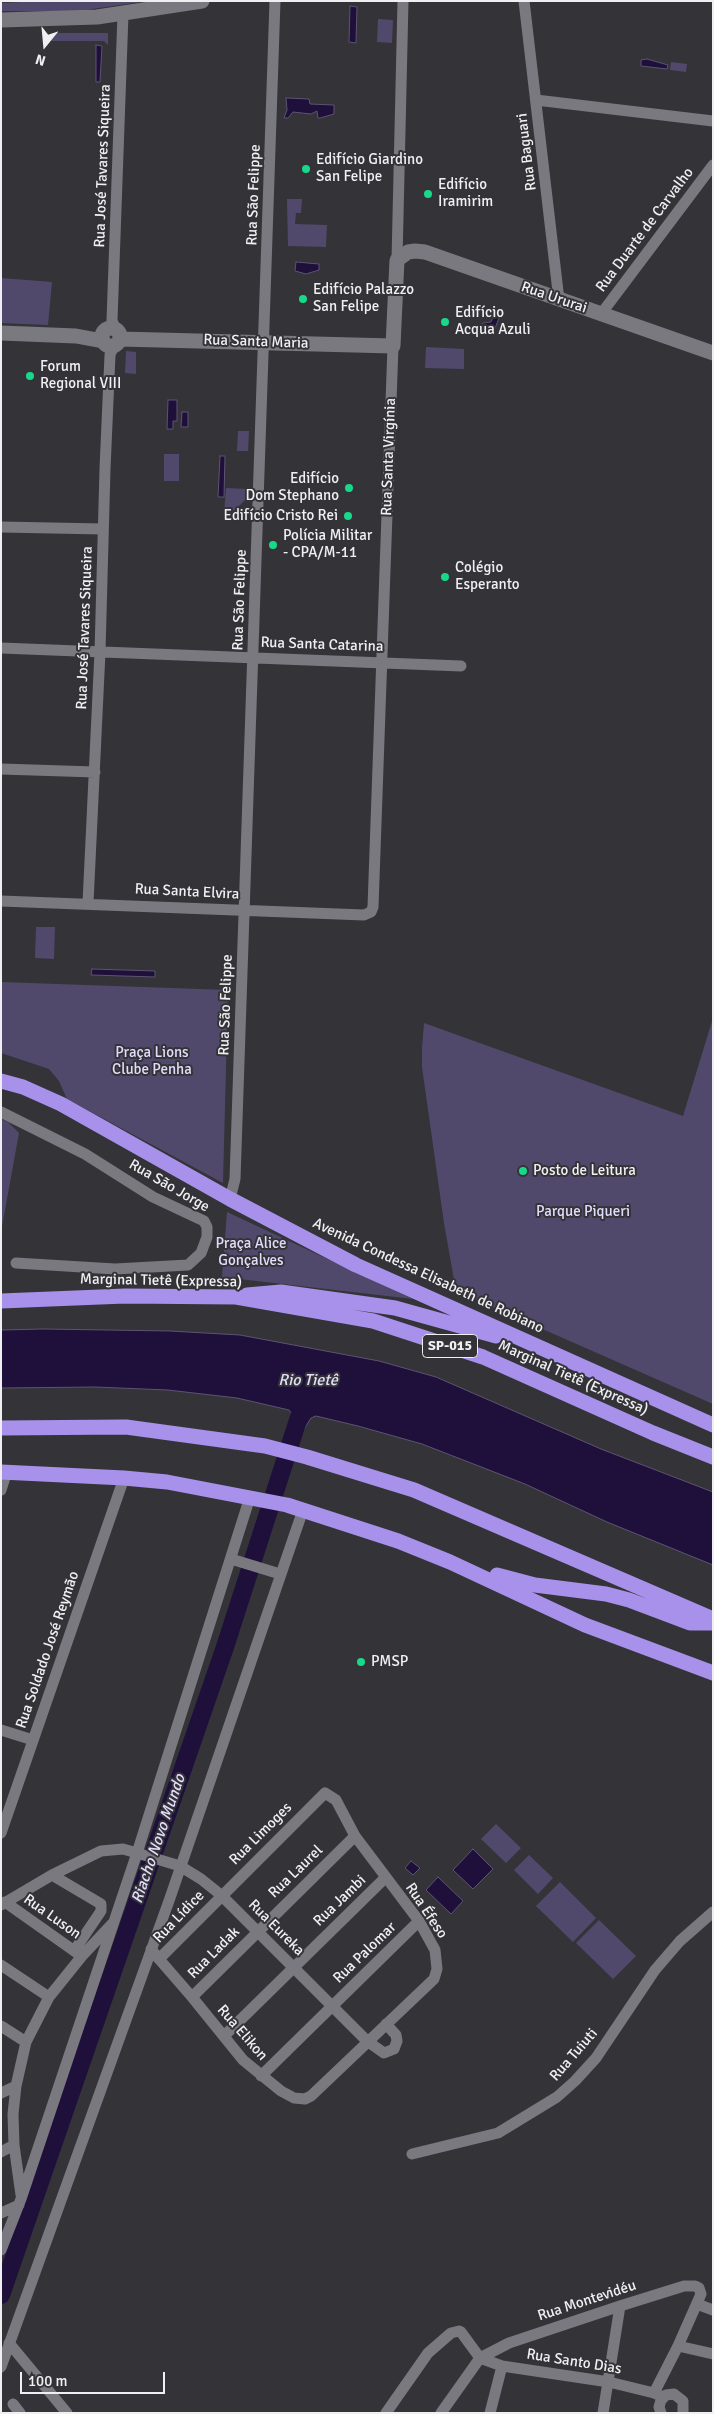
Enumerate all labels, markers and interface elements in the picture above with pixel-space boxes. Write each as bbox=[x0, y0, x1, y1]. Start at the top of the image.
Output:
north arrow bbox=[20, 20, 70, 70]
text: N bbox=[33, 50, 48, 69]
street label: Rua José Tavares Siqueira bbox=[91, 84, 115, 248]
street label: Rua Baguari bbox=[513, 112, 541, 192]
street label: Rua São Felippe bbox=[243, 144, 265, 246]
place label: Edifício Giardino San Felipe bbox=[316, 151, 423, 186]
marker: Edifício Giardino San Felipe bbox=[300, 163, 312, 175]
street label: Rua Duarte de Carvalho bbox=[592, 164, 698, 296]
place label: Edifício Iramirim bbox=[438, 176, 493, 211]
marker: Edifício Iramirim bbox=[422, 188, 434, 200]
street label: Rua Ururai bbox=[519, 278, 589, 318]
place label: Edifício Palazzo San Felipe bbox=[313, 281, 414, 316]
marker: Edifício Palazzo San Felipe bbox=[297, 293, 309, 305]
place label: Edifício Acqua Azuli bbox=[455, 304, 531, 339]
marker: Edifício Acqua Azuli bbox=[439, 316, 451, 328]
street label: Rua Santa Maria bbox=[203, 331, 309, 353]
place label: Forum Regional VIII bbox=[40, 358, 121, 393]
marker: Forum Regional VIII bbox=[24, 370, 36, 382]
street label: Rua Santa Virgínia bbox=[378, 398, 400, 516]
place label: Edifício Dom Stephano bbox=[246, 470, 339, 505]
marker: Edifício Dom Stephano bbox=[343, 482, 355, 494]
place label: Edifício Cristo Rei bbox=[224, 507, 338, 525]
marker: Edifício Cristo Rei bbox=[342, 510, 354, 522]
place label: Polícia Militar - CPA/M-11 bbox=[283, 527, 372, 562]
marker: Polícia Militar - CPA/M-11 bbox=[267, 539, 279, 551]
street label: Rua José Tavares Siqueira bbox=[73, 546, 97, 710]
street label: Rua São Felippe bbox=[229, 549, 251, 651]
place label: Colégio Esperanto bbox=[455, 559, 520, 594]
marker: Colégio Esperanto bbox=[439, 571, 451, 583]
street label: Rua Santa Catarina bbox=[260, 634, 384, 656]
street label: Rua Santa Elvira bbox=[134, 880, 240, 904]
street label: Rua São Felippe bbox=[215, 954, 237, 1056]
park label: Praça Lions Clube Penha bbox=[112, 1044, 192, 1079]
street label: Rua São Jorge bbox=[125, 1156, 213, 1216]
place label: Posto de Leitura bbox=[533, 1162, 636, 1180]
marker: Posto de Leitura bbox=[517, 1165, 529, 1177]
park label: Parque Piqueri bbox=[536, 1203, 630, 1221]
street label: Avenida Condessa Elisabeth de Robiano bbox=[310, 1214, 546, 1338]
park label: Praça Alice Gonçalves bbox=[215, 1235, 287, 1270]
street label: Marginal Tietê (Expressa) bbox=[80, 1271, 242, 1291]
road number: SP-015 bbox=[422, 1334, 478, 1358]
street label: Marginal Tietê (Expressa) bbox=[495, 1337, 651, 1419]
water label: Rio Tietê bbox=[278, 1371, 338, 1391]
street label: Rua Soldado José Reymão bbox=[13, 1569, 83, 1731]
place label: PMSP bbox=[371, 1653, 408, 1671]
marker: PMSP bbox=[355, 1656, 367, 1668]
water label: Riacho Novo Mundo bbox=[128, 1772, 190, 1906]
street label: Rua Limoges bbox=[226, 1799, 296, 1869]
street label: Rua Laurel bbox=[265, 1842, 327, 1902]
street label: Rua Jambi bbox=[310, 1872, 370, 1930]
street label: Rua Éfeso bbox=[401, 1880, 451, 1942]
street label: Rua Lídice bbox=[150, 1887, 208, 1947]
street label: Rua Luson bbox=[20, 1891, 84, 1943]
street label: Rua Eureka bbox=[244, 1896, 308, 1960]
street label: Rua Palomar bbox=[330, 1918, 400, 1988]
street label: Rua Ladak bbox=[184, 1923, 244, 1983]
street label: Rua Elikon bbox=[213, 2001, 271, 2065]
street label: Rua Tuiuti bbox=[546, 2025, 602, 2085]
street label: Rua Montevidéu bbox=[535, 2277, 639, 2325]
street label: Rua Santo Dias bbox=[525, 2346, 623, 2378]
scale bar bbox=[22, 2362, 168, 2394]
text: 100 m bbox=[28, 2372, 68, 2390]

